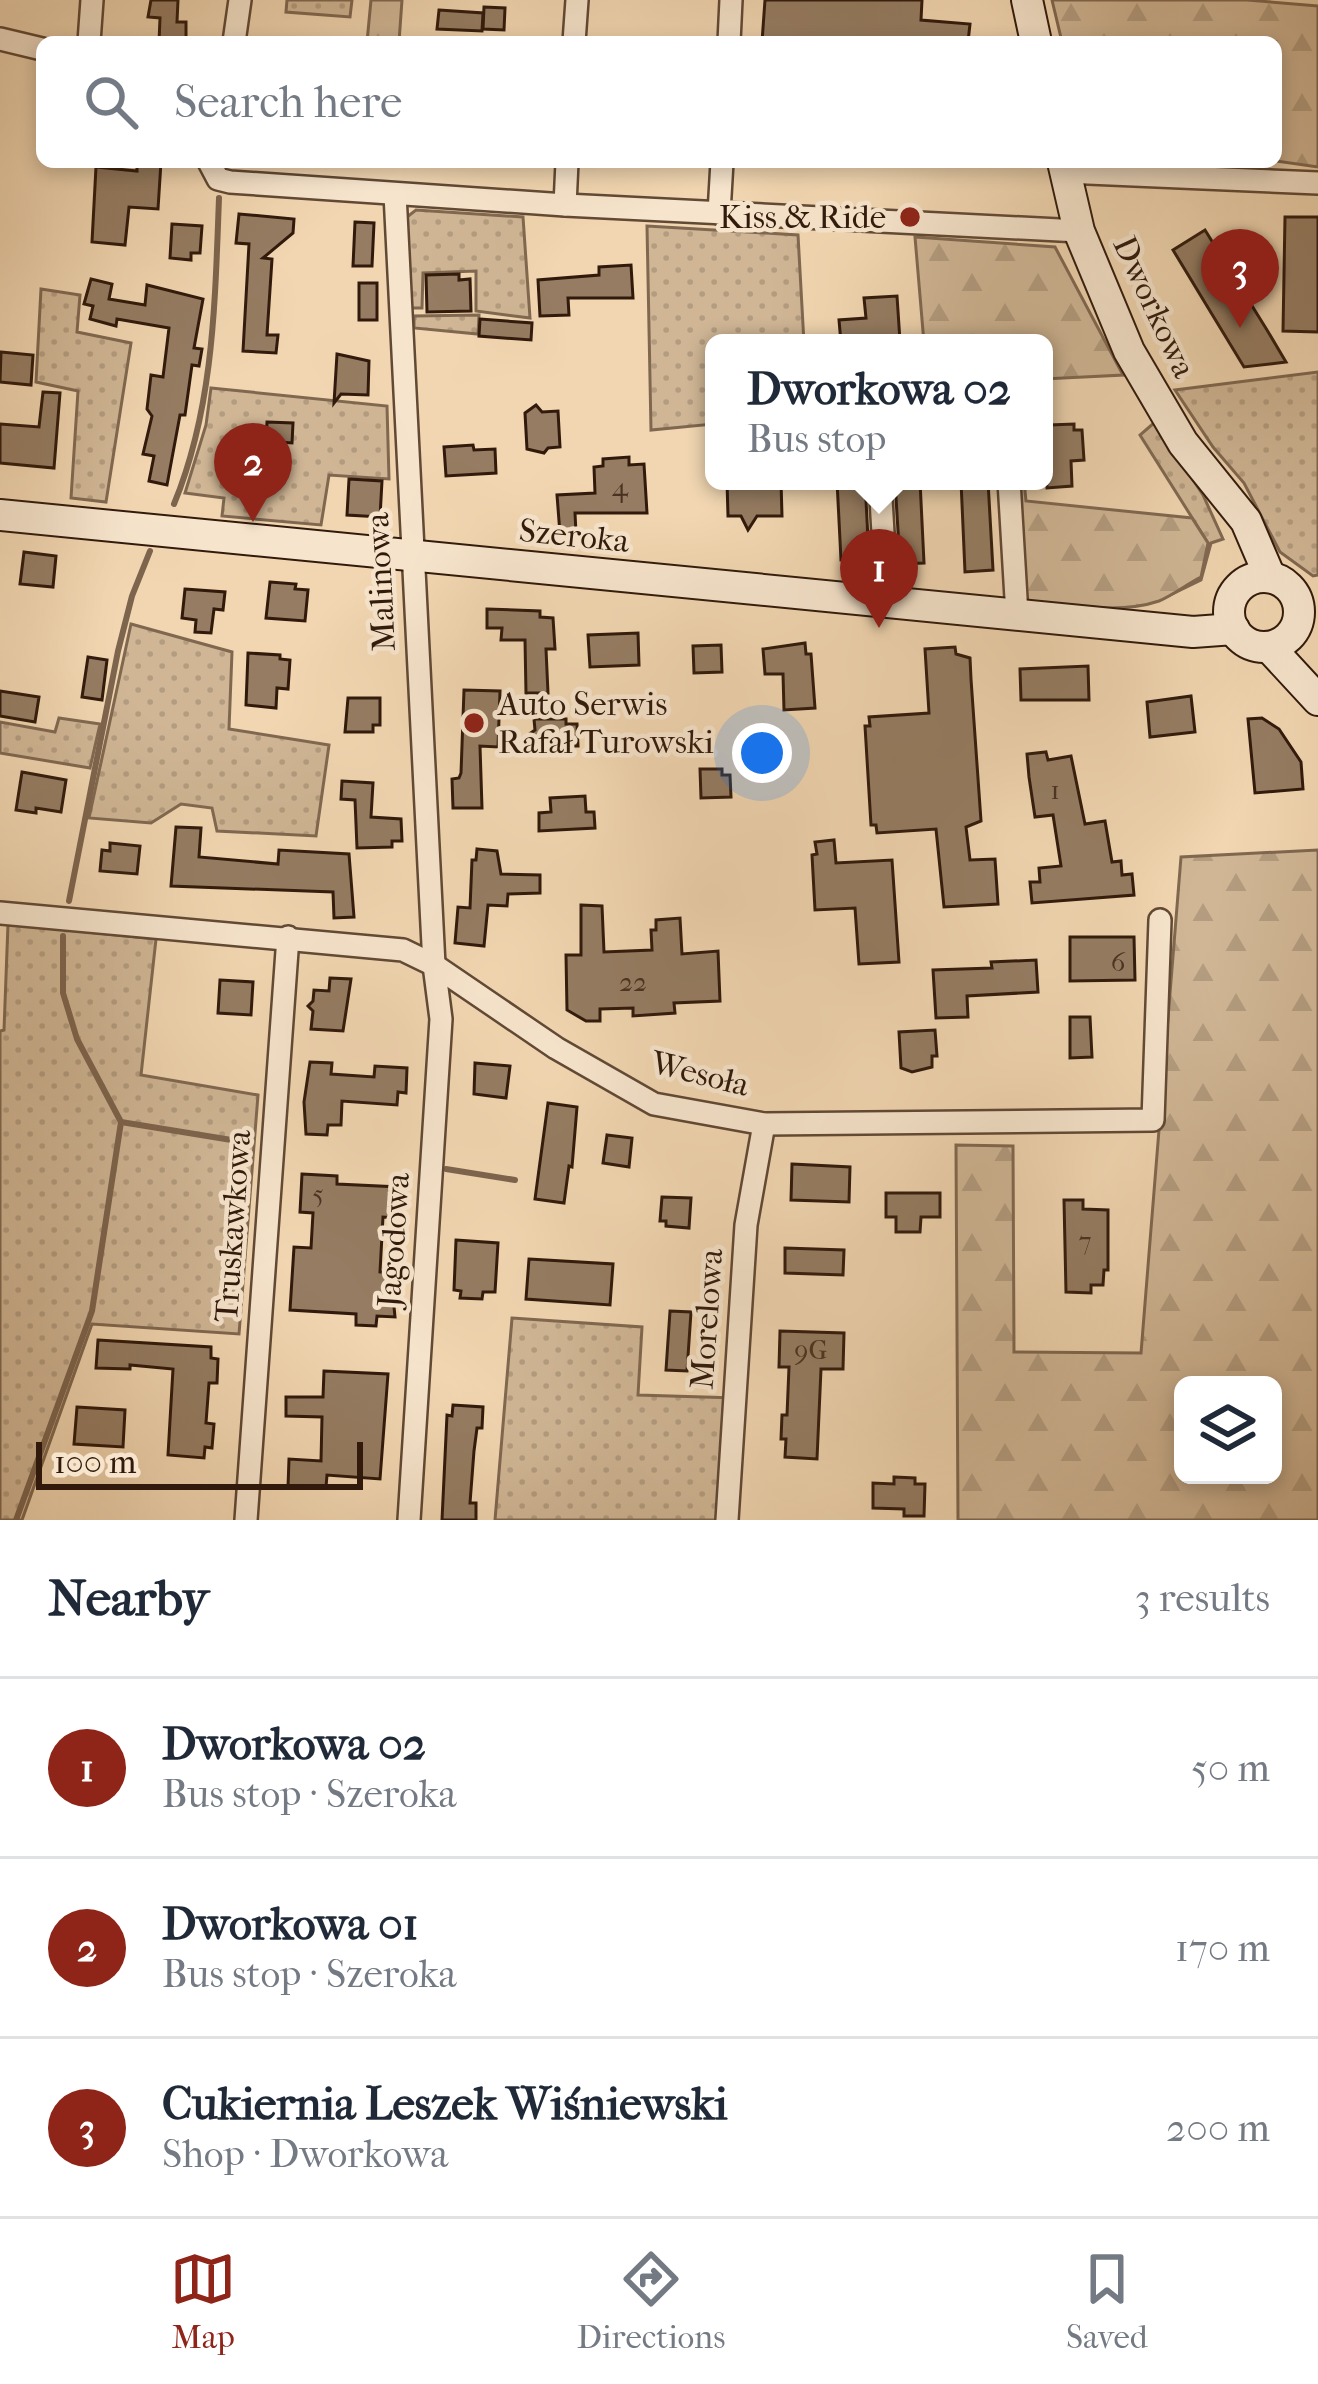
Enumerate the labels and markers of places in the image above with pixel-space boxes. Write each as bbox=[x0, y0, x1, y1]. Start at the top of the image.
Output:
place label: Kiss & Ride bbox=[719, 198, 886, 237]
marker: Kiss & Ride bbox=[897, 204, 923, 230]
pin: 3 bbox=[1201, 229, 1279, 328]
pin: 2 bbox=[214, 423, 292, 522]
pin: 1 bbox=[840, 529, 918, 628]
place label: Auto Serwis Rafał Turowski bbox=[496, 685, 714, 762]
marker: Auto Serwis Rafał Turowski bbox=[461, 710, 487, 736]

